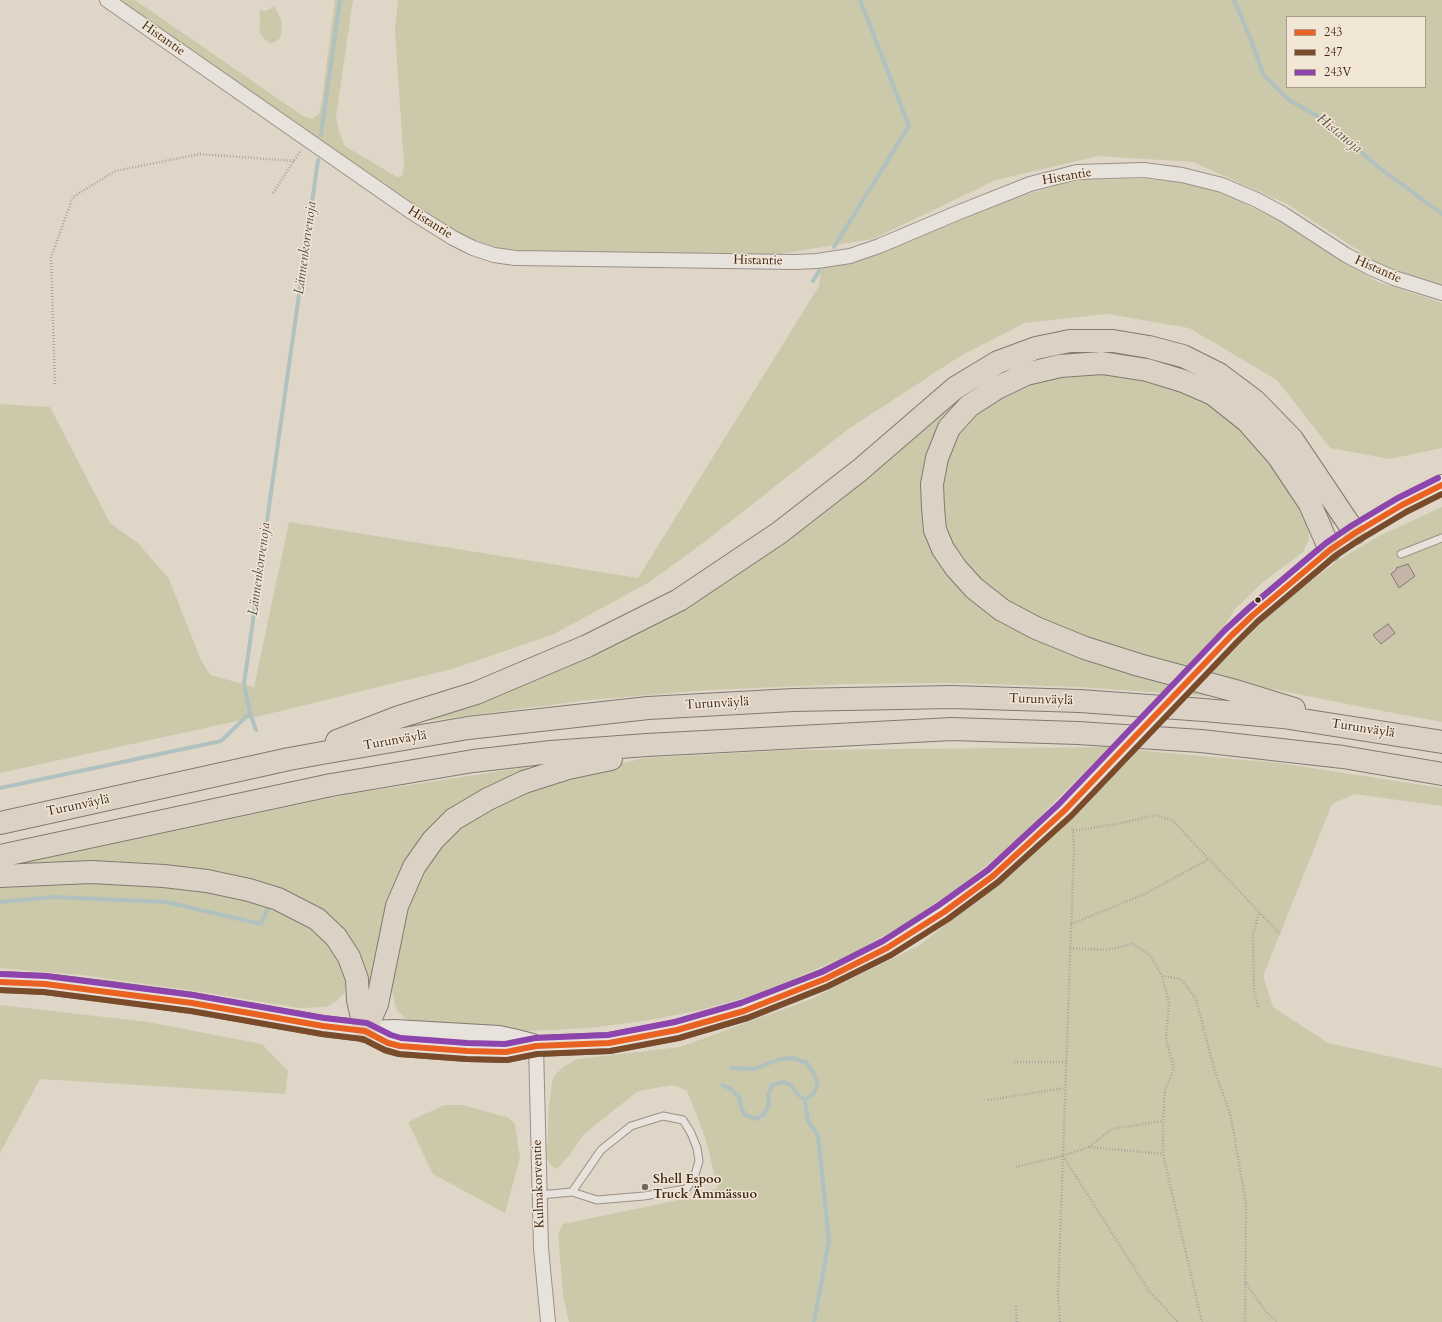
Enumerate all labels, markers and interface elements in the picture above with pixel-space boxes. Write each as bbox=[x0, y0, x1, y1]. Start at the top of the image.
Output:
legend bbox=[1286, 16, 1426, 88]
street label: Histantie bbox=[138, 18, 188, 60]
text: 243 bbox=[1324, 24, 1342, 40]
text: 247 bbox=[1324, 44, 1342, 60]
text: 243V bbox=[1324, 64, 1351, 80]
water label: Histanoja bbox=[1313, 111, 1365, 157]
street label: Histantie bbox=[1041, 165, 1093, 189]
water label: Lännenkorvenoja bbox=[291, 200, 321, 296]
street label: Histantie bbox=[405, 203, 455, 243]
street label: Histantie bbox=[733, 253, 783, 269]
street label: Histantie bbox=[1352, 253, 1404, 287]
water label: Lännenkorvenoja bbox=[245, 521, 275, 617]
unlabelled marker bbox=[1253, 595, 1263, 605]
street label: Turunväylä bbox=[1009, 691, 1073, 709]
street label: Turunväylä bbox=[685, 695, 749, 713]
street label: Turunväylä bbox=[1330, 716, 1396, 742]
street label: Turunväylä bbox=[362, 728, 428, 754]
street label: Turunväylä bbox=[45, 792, 111, 820]
street label: Kulmakorventie bbox=[530, 1139, 548, 1229]
place label: Shell Espoo Truck Ämmässuo bbox=[653, 1172, 757, 1203]
marker: Shell Espoo Truck Ämmässuo bbox=[640, 1182, 650, 1192]

